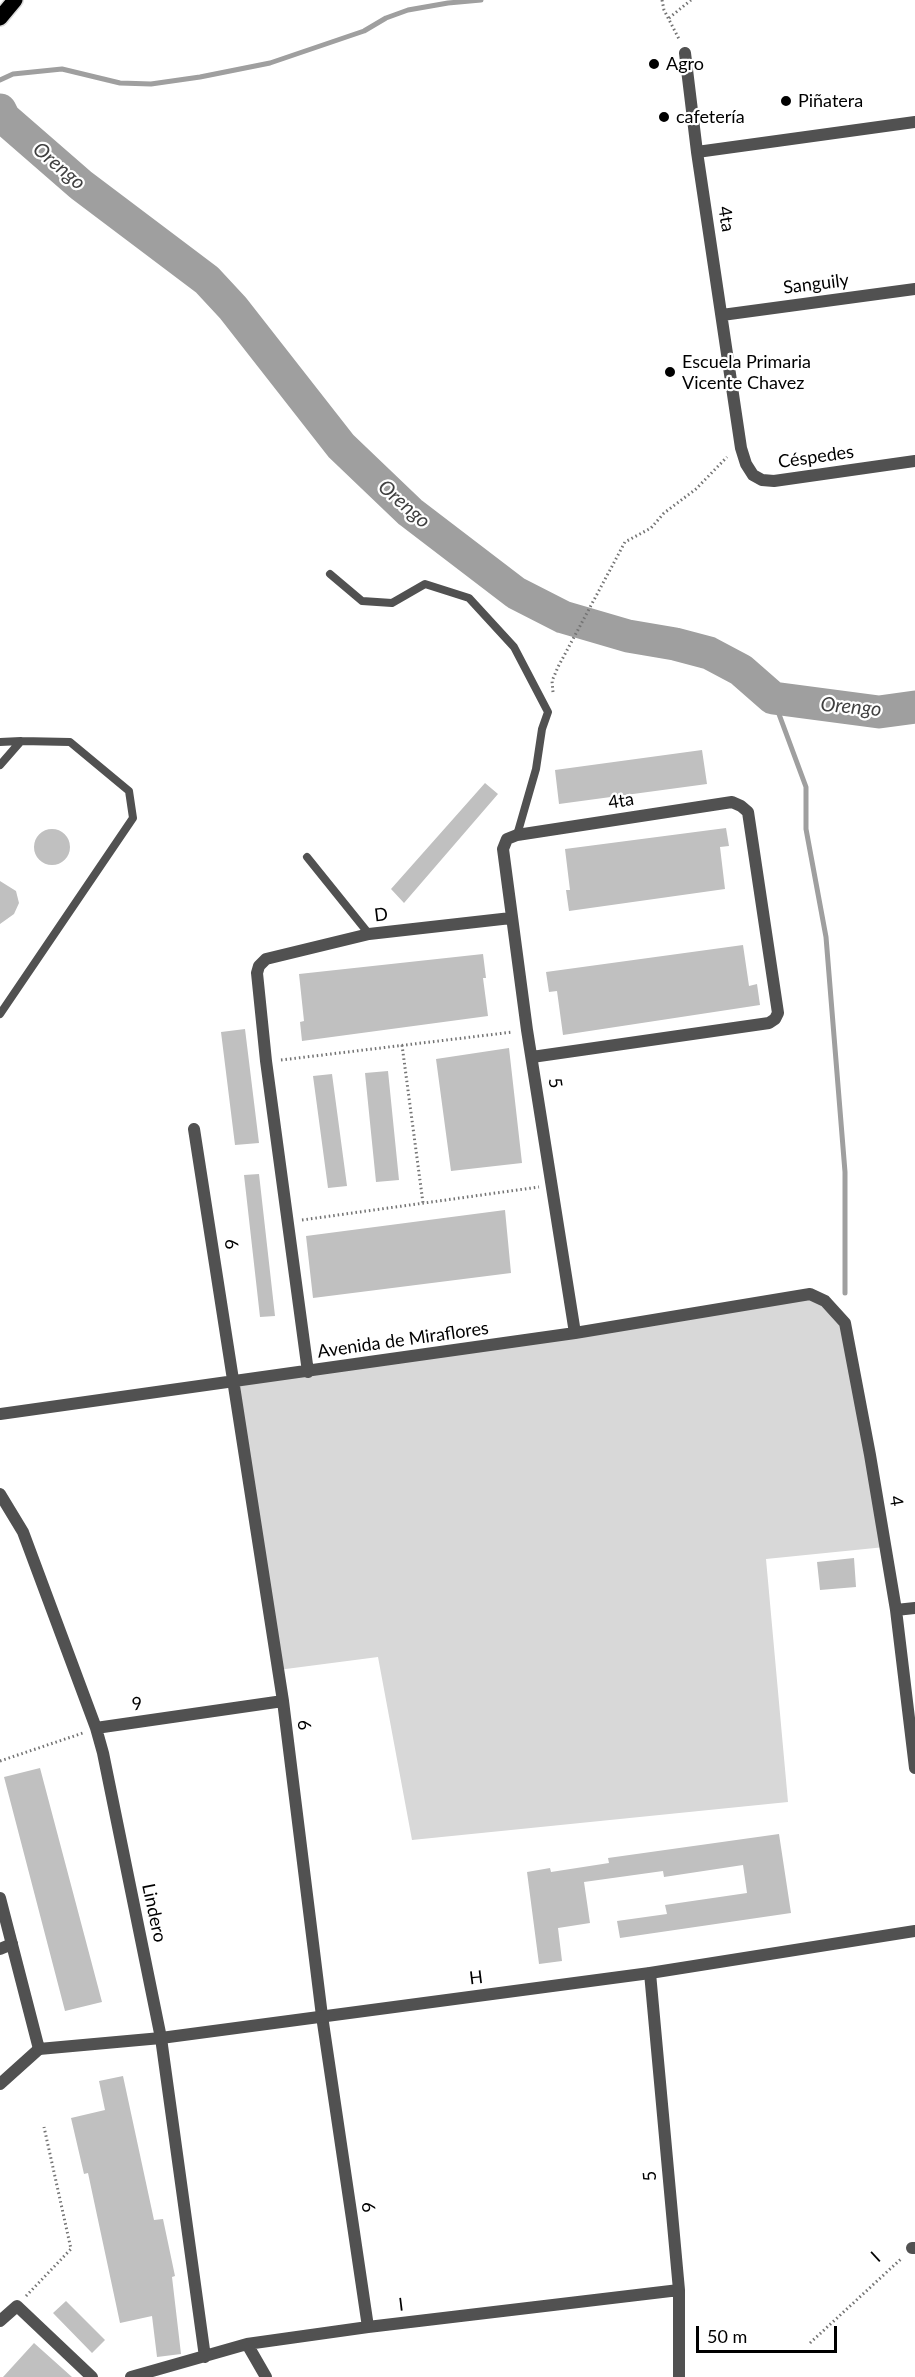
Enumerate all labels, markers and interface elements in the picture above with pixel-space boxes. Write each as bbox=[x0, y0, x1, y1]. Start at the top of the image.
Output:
place label: Agro bbox=[666, 53, 704, 75]
marker: Agro bbox=[647, 57, 661, 71]
place label: Piñatera bbox=[798, 90, 863, 112]
marker: Piñatera bbox=[779, 94, 793, 108]
place label: cafetería bbox=[676, 106, 745, 128]
marker: cafetería bbox=[657, 110, 671, 124]
water label: Orengo bbox=[28, 137, 90, 195]
street label: 4ta bbox=[713, 205, 739, 233]
street label: Sanguily bbox=[782, 269, 850, 299]
place label: Escuela Primaria Vicente Chavez bbox=[682, 351, 811, 394]
marker: Escuela Primaria Vicente Chavez bbox=[663, 365, 677, 379]
street label: Céspedes bbox=[777, 441, 855, 473]
water label: Orengo bbox=[373, 475, 435, 533]
water label: Orengo bbox=[819, 692, 883, 722]
street label: 4ta bbox=[607, 788, 635, 814]
street label: D bbox=[373, 903, 389, 927]
street label: 5 bbox=[544, 1076, 566, 1090]
street label: 6 bbox=[220, 1237, 242, 1251]
street label: Avenida de Miraflores bbox=[316, 1317, 490, 1363]
street label: 4 bbox=[885, 1494, 907, 1508]
street label: 9 bbox=[130, 1693, 144, 1715]
street label: 6 bbox=[293, 1719, 315, 1731]
street label: Lindero bbox=[137, 1882, 171, 1944]
street label: H bbox=[468, 1966, 484, 1990]
street label: 5 bbox=[639, 2170, 661, 2182]
street label: 6 bbox=[357, 2200, 379, 2214]
street label: I bbox=[867, 2247, 885, 2267]
street label: I bbox=[397, 2294, 405, 2316]
scale bar bbox=[699, 2314, 840, 2352]
text: 50 m bbox=[707, 2325, 747, 2347]

